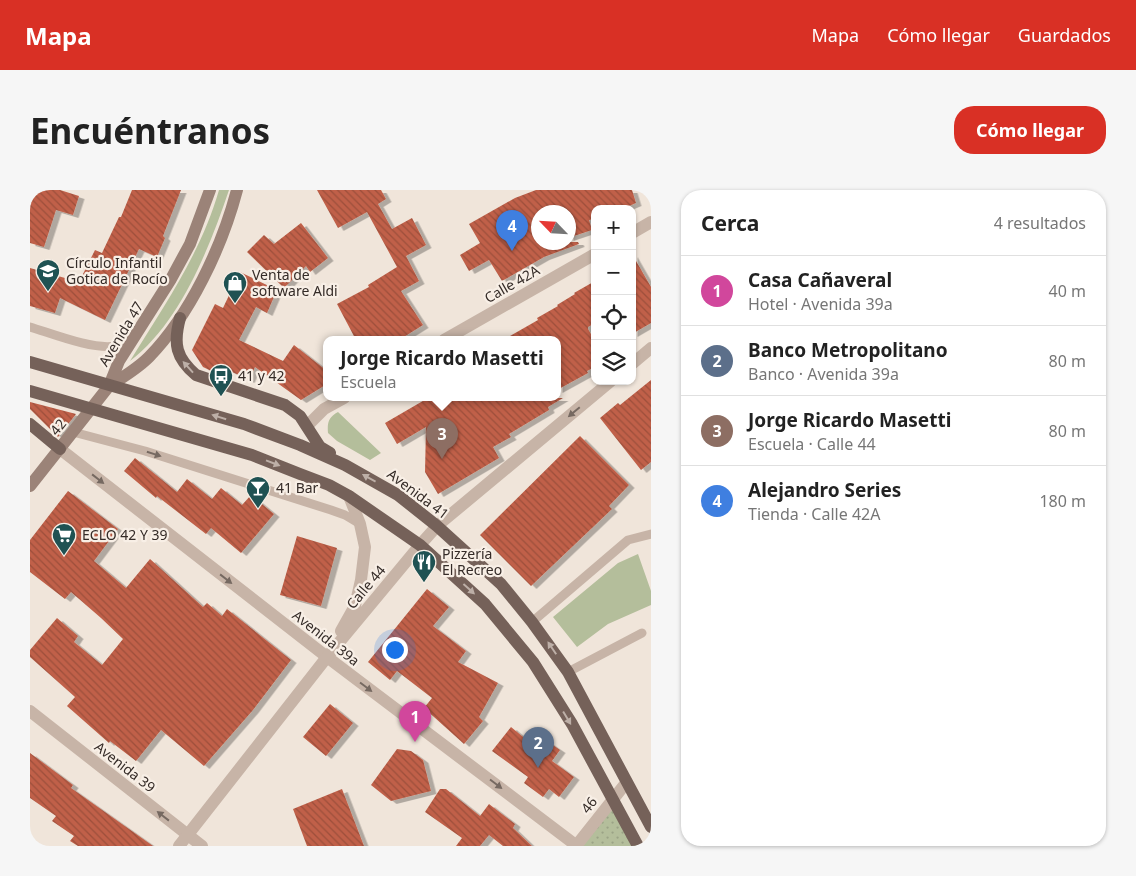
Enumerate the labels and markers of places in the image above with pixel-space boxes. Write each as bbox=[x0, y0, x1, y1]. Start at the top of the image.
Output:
pin: 4 bbox=[496, 210, 528, 251]
place label: Círculo Infantil Gotica de Rocío bbox=[66, 253, 168, 288]
school or university icon: Círculo Infantil Gotica de Rocío bbox=[35, 258, 61, 292]
place label: Venta de software Aldi bbox=[252, 265, 338, 300]
shop icon: Venta de software Aldi bbox=[222, 270, 248, 304]
bus stop icon: 41 y 42 bbox=[208, 363, 234, 397]
place label: 41 y 42 bbox=[238, 366, 284, 385]
pin: 3 bbox=[426, 418, 458, 459]
bar icon: 41 Bar bbox=[245, 475, 271, 509]
place label: 41 Bar bbox=[276, 478, 319, 497]
supermarket icon: ECLO 42 Y 39 bbox=[51, 522, 77, 556]
place label: ECLO 42 Y 39 bbox=[82, 525, 168, 544]
place label: Pizzería El Recreo bbox=[442, 544, 502, 579]
restaurant icon: Pizzería El Recreo bbox=[411, 549, 437, 583]
pin: 1 bbox=[399, 701, 431, 742]
pin: 2 bbox=[522, 727, 554, 768]

